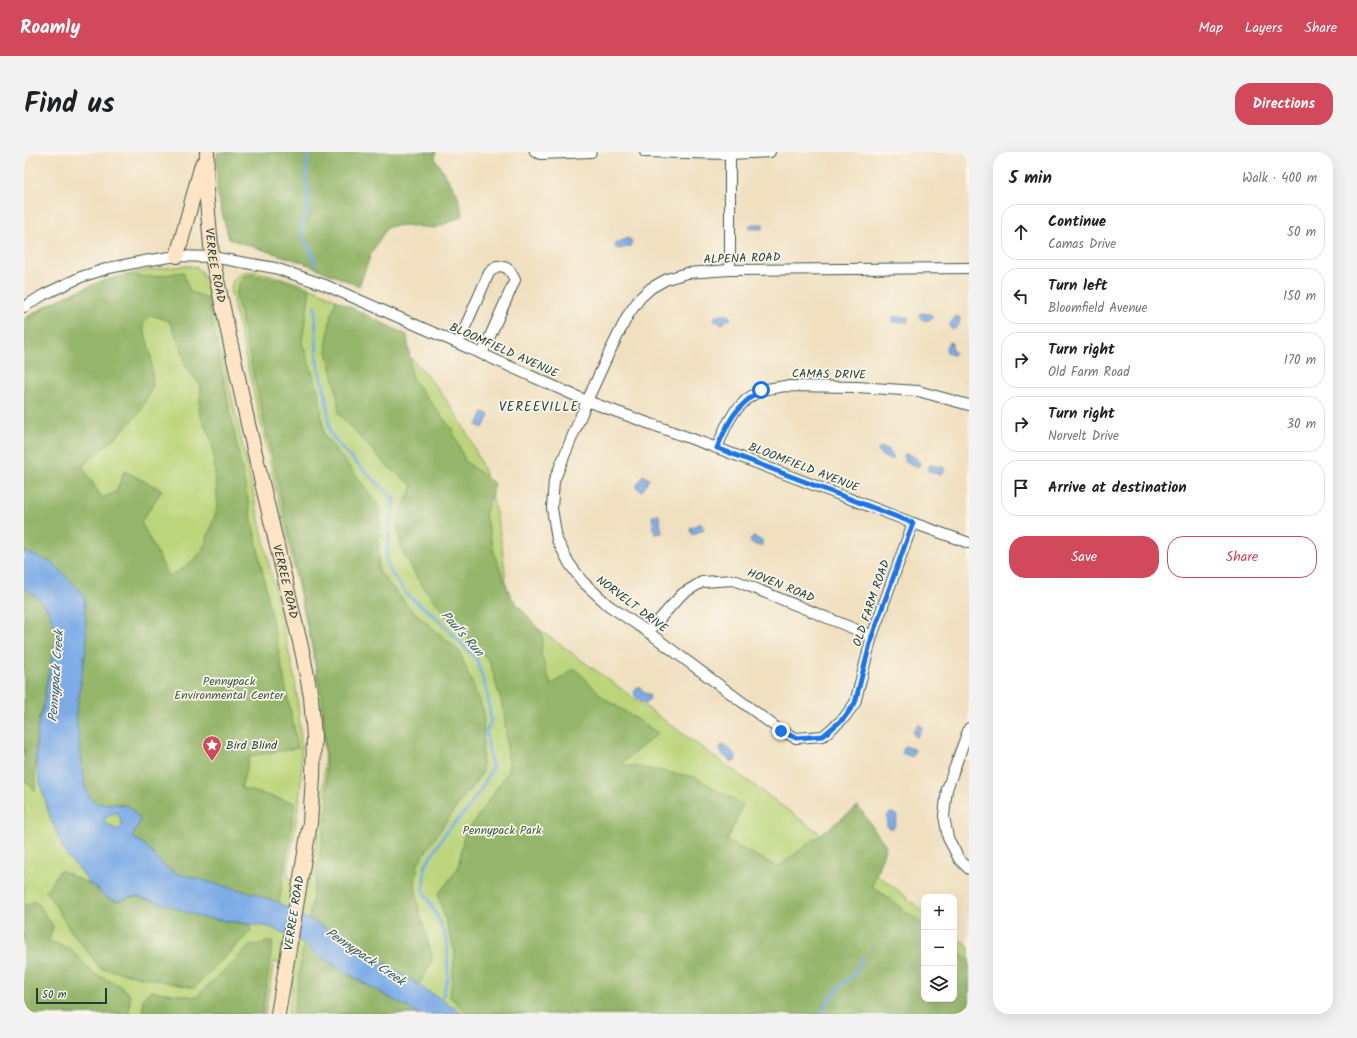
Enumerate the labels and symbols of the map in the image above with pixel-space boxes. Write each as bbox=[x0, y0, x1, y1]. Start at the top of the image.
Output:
street label: VERREE ROAD bbox=[199, 227, 231, 305]
street label: ALPENA ROAD bbox=[703, 248, 781, 269]
street label: BLOOMFIELD AVENUE bbox=[446, 318, 562, 383]
street label: CAMAS DRIVE bbox=[792, 364, 867, 385]
route start bbox=[752, 381, 770, 399]
district label: VEREEVILLE bbox=[499, 397, 579, 418]
street label: BLOOMFIELD AVENUE bbox=[746, 438, 863, 498]
street label: VERREE ROAD bbox=[267, 543, 303, 621]
street label: OLD FARM ROAD bbox=[848, 557, 895, 649]
street label: HOVEN ROAD bbox=[744, 563, 818, 608]
street label: NORVELT DRIVE bbox=[592, 571, 672, 638]
water label: Paul's Run bbox=[435, 606, 489, 663]
water label: Pennypack Creek bbox=[43, 628, 70, 723]
park label: Pennypack Environmental Center bbox=[174, 672, 285, 705]
route end bbox=[772, 722, 790, 740]
place icon: Bird Blind bbox=[201, 734, 223, 762]
place label: Bird Blind bbox=[226, 736, 278, 755]
park label: Pennypack Park bbox=[462, 821, 542, 840]
street label: VERREE ROAD bbox=[279, 874, 310, 952]
water label: Pennypack Creek bbox=[321, 923, 411, 993]
scale bar bbox=[36, 986, 107, 1005]

